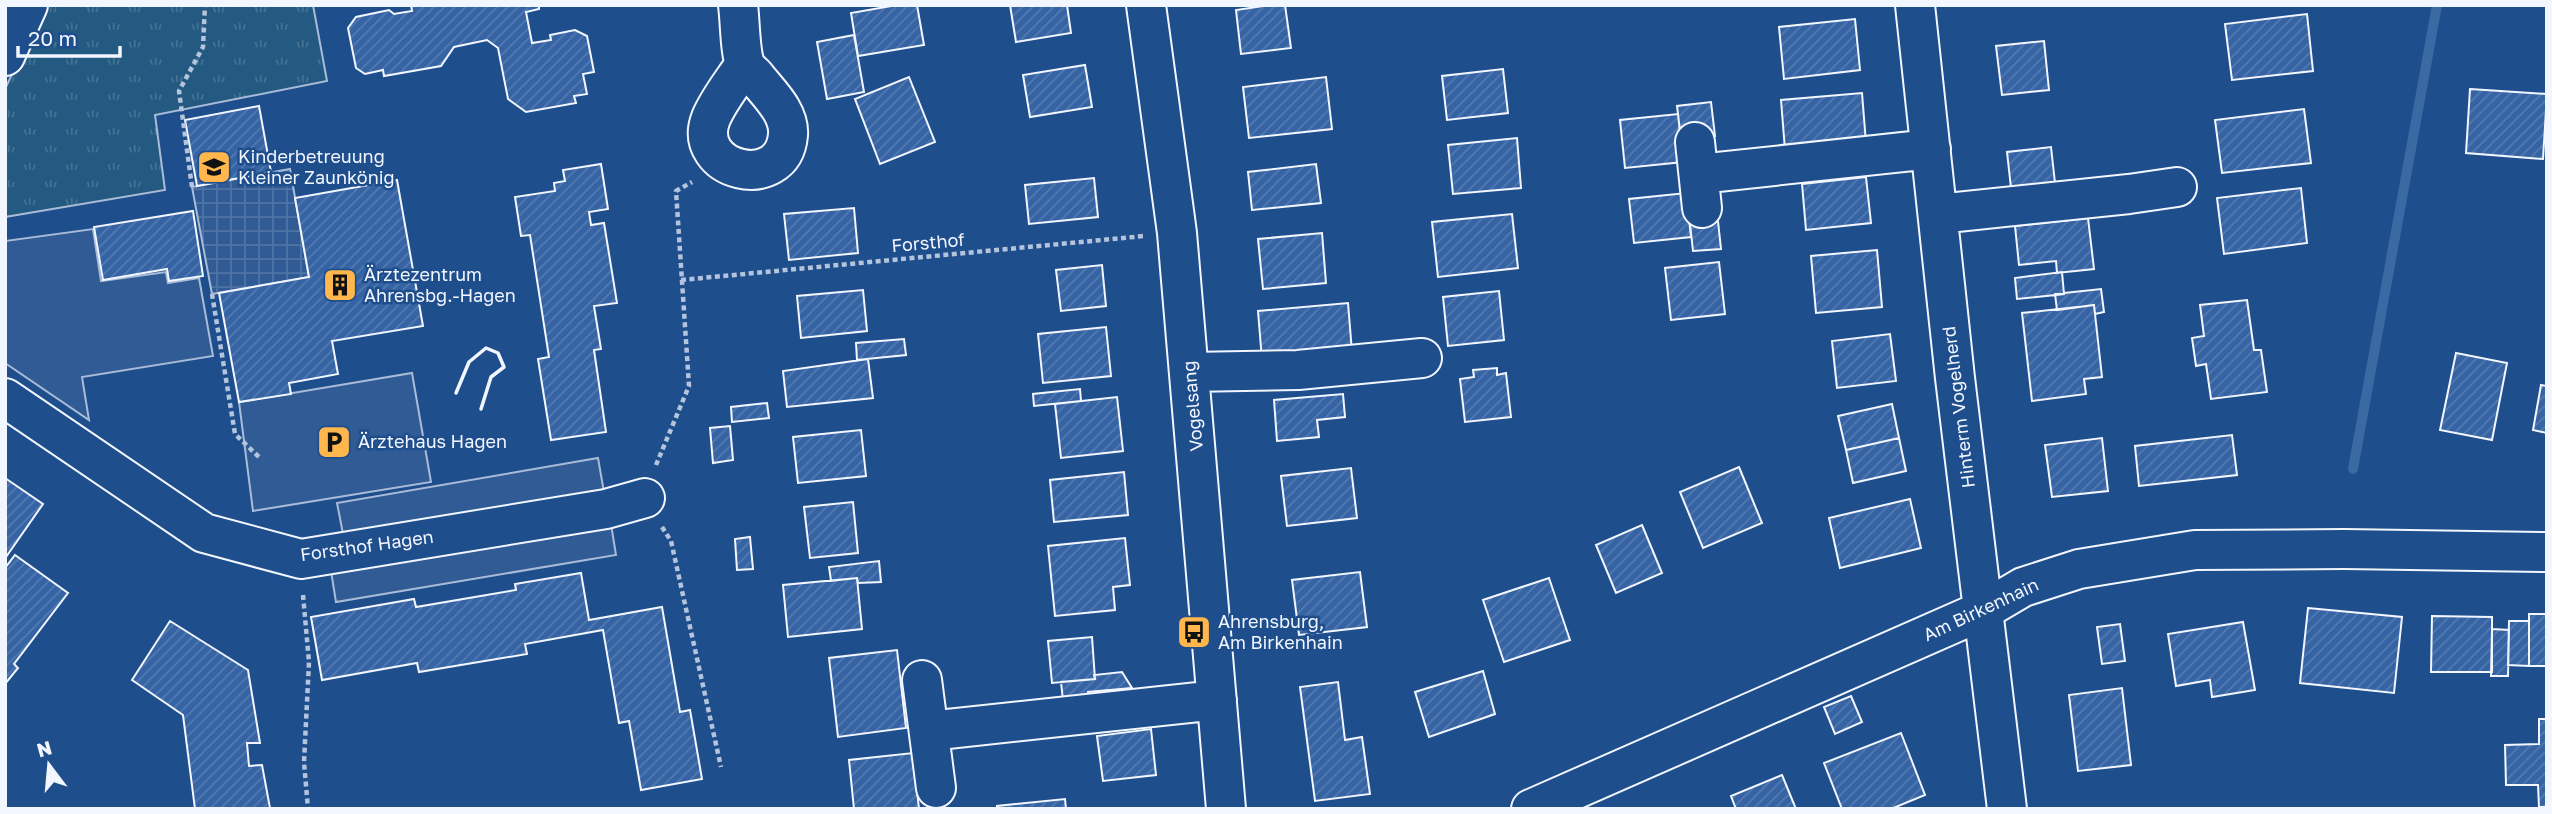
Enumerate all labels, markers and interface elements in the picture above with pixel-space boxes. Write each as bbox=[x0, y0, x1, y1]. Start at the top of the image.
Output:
scale bar bbox=[18, 14, 119, 58]
text: 20 m bbox=[28, 25, 77, 51]
place label: Kinderbetreuung Kleiner Zaunkönig bbox=[238, 145, 395, 188]
school or university icon: Kinderbetreuung Kleiner Zaunkönig bbox=[195, 148, 233, 186]
street label: Forsthof bbox=[890, 228, 966, 256]
place label: Ärztezentrum Ahrensbg.-Hagen bbox=[364, 263, 516, 306]
building icon: Ärztezentrum Ahrensbg.-Hagen bbox=[321, 266, 359, 304]
street label: Hinterm Vogelherd bbox=[1937, 325, 1979, 489]
street label: Vogelsang bbox=[1177, 360, 1207, 452]
parking icon: Ärztehaus Hagen bbox=[315, 423, 353, 461]
place label: Ärztehaus Hagen bbox=[358, 430, 507, 452]
street label: Forsthof Hagen bbox=[299, 525, 435, 565]
street label: Am Birkenhain bbox=[1919, 573, 2042, 645]
place label: Ahrensburg, Am Birkenhain bbox=[1218, 610, 1343, 653]
bus stop icon: Ahrensburg, Am Birkenhain bbox=[1175, 613, 1213, 651]
north arrow bbox=[14, 730, 84, 800]
text: N bbox=[34, 735, 54, 761]

